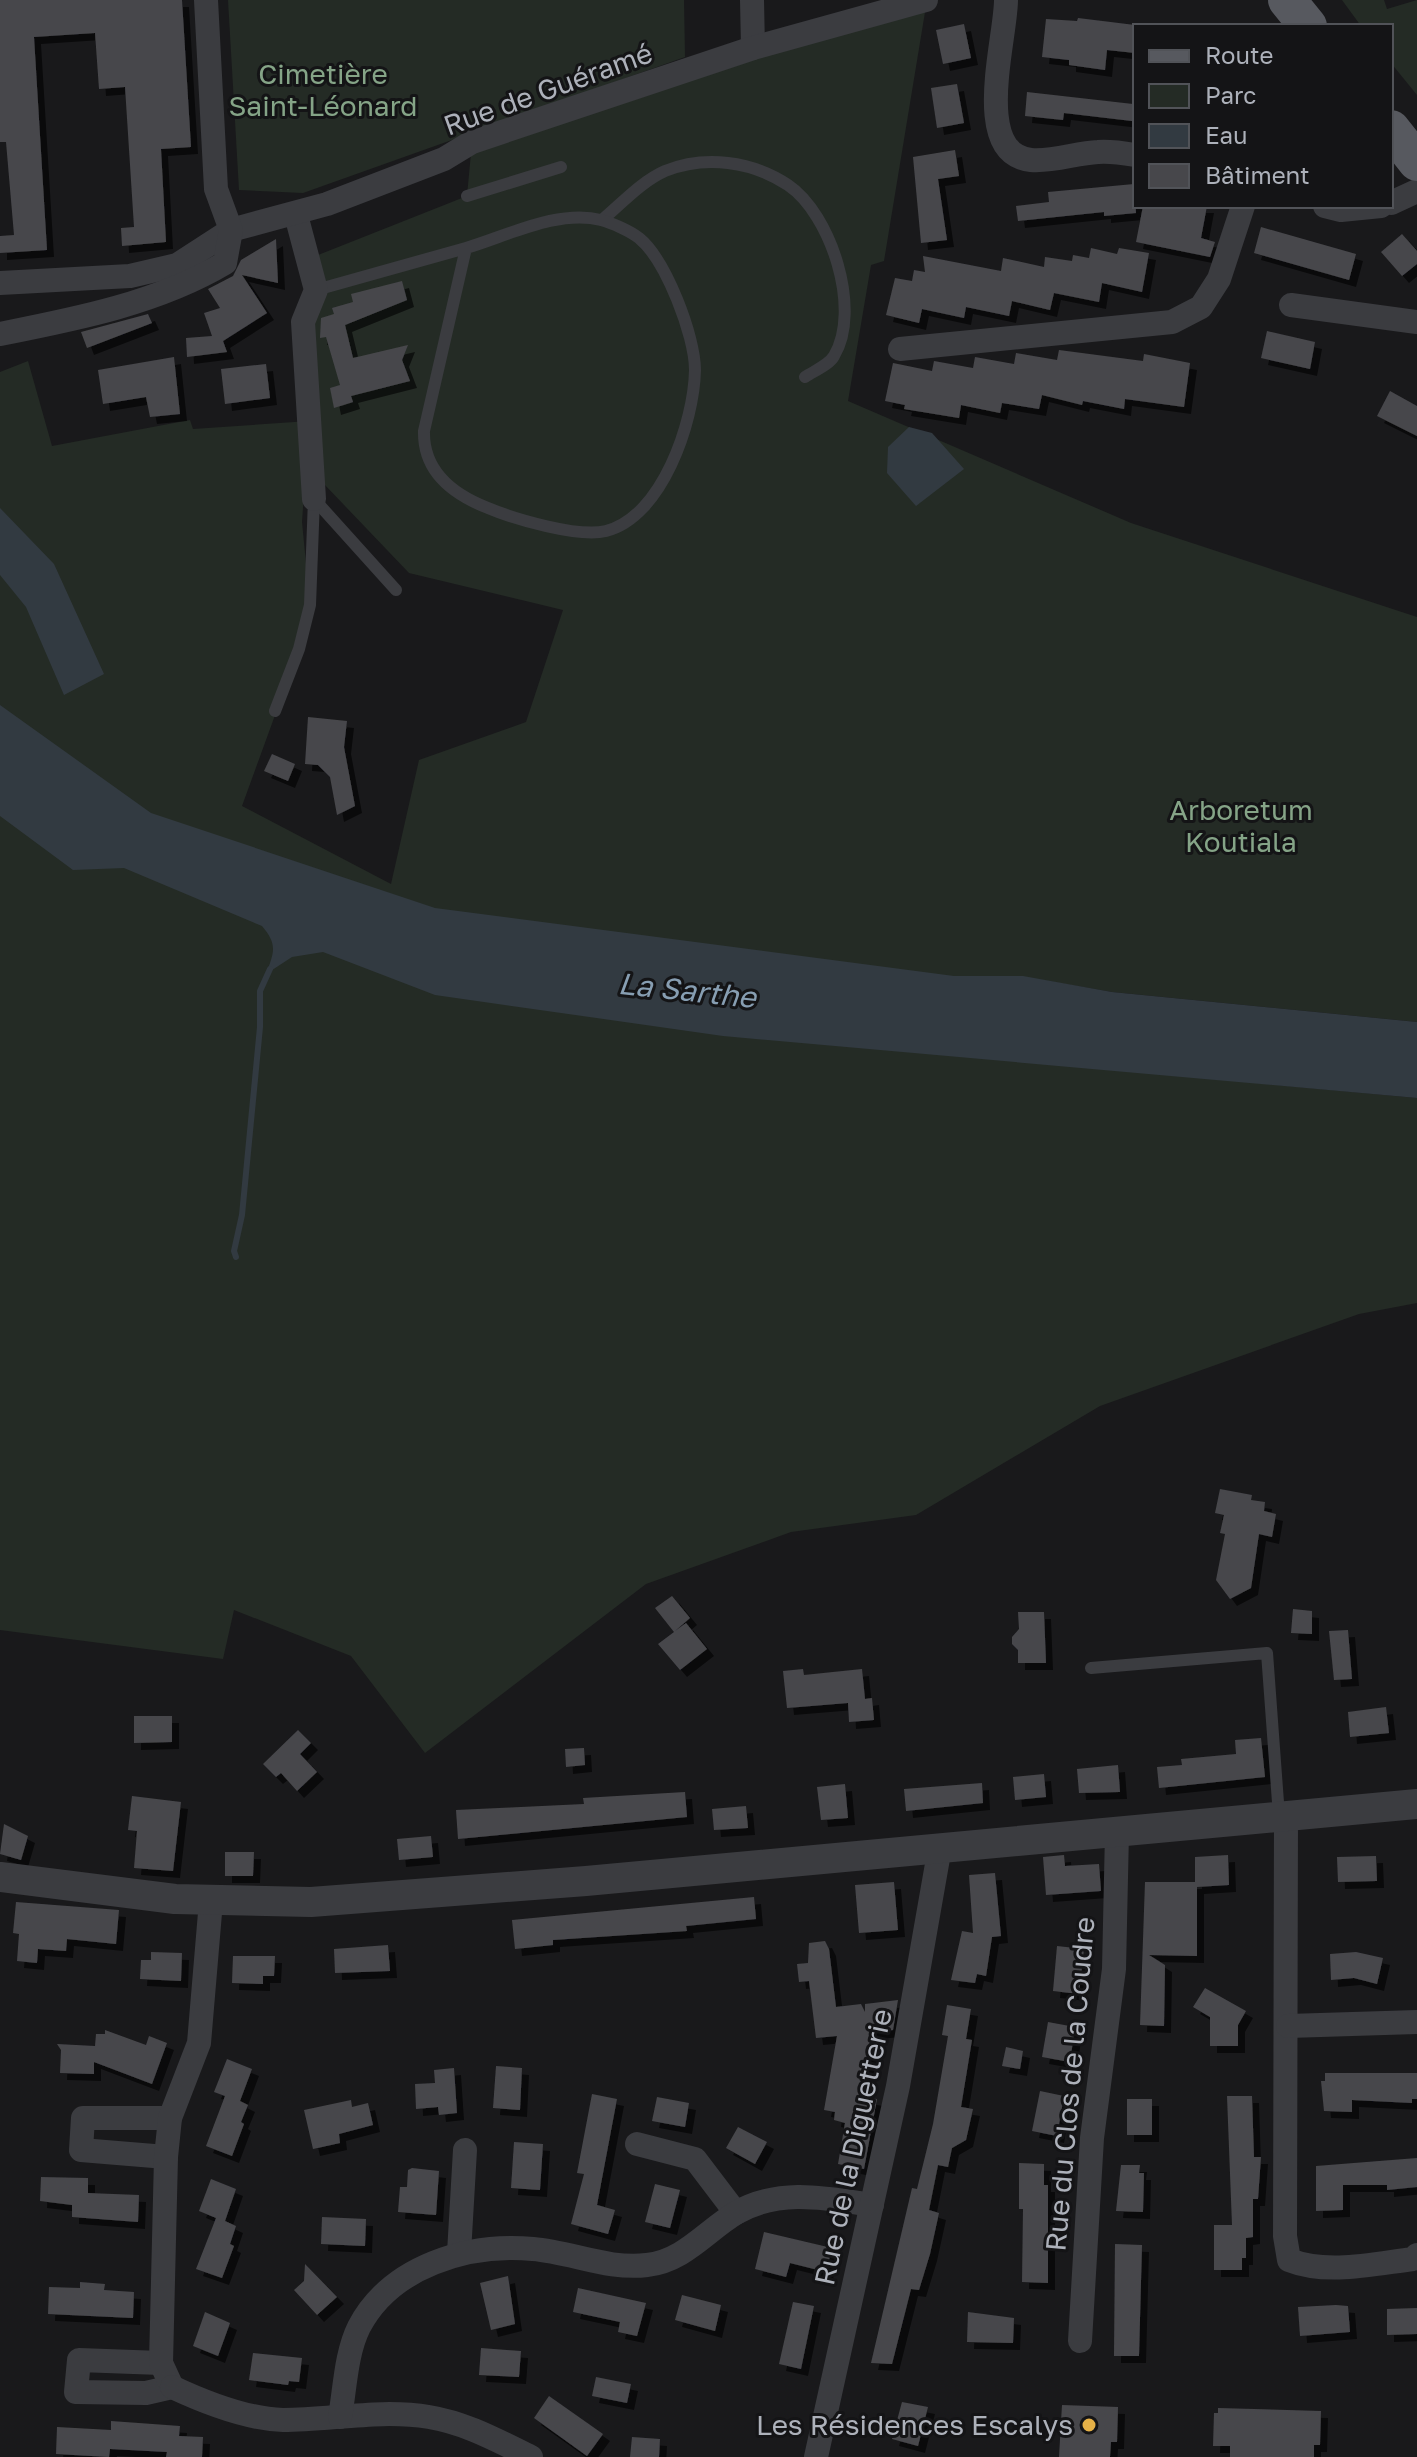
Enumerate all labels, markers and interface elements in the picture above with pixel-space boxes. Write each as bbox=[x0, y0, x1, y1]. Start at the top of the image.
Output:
legend bbox=[1133, 24, 1393, 208]
street label: Rue de Guéramé bbox=[439, 35, 657, 142]
text: Route bbox=[1205, 40, 1274, 69]
park label: Cimetière Saint-Léonard bbox=[228, 57, 418, 122]
text: Parc bbox=[1205, 80, 1256, 109]
text: Eau bbox=[1205, 120, 1247, 149]
text: Bâtiment bbox=[1205, 160, 1310, 189]
park label: Arboretum Koutiala bbox=[1169, 793, 1313, 858]
water label: La Sarthe bbox=[617, 965, 760, 1015]
street label: Rue du Clos de la Coudre bbox=[1038, 1916, 1101, 2252]
street label: Rue de la Diguetterie bbox=[807, 2006, 898, 2288]
place label: Les Résidences Escalys bbox=[756, 2408, 1073, 2441]
marker: Les Résidences Escalys bbox=[1080, 2416, 1098, 2434]

